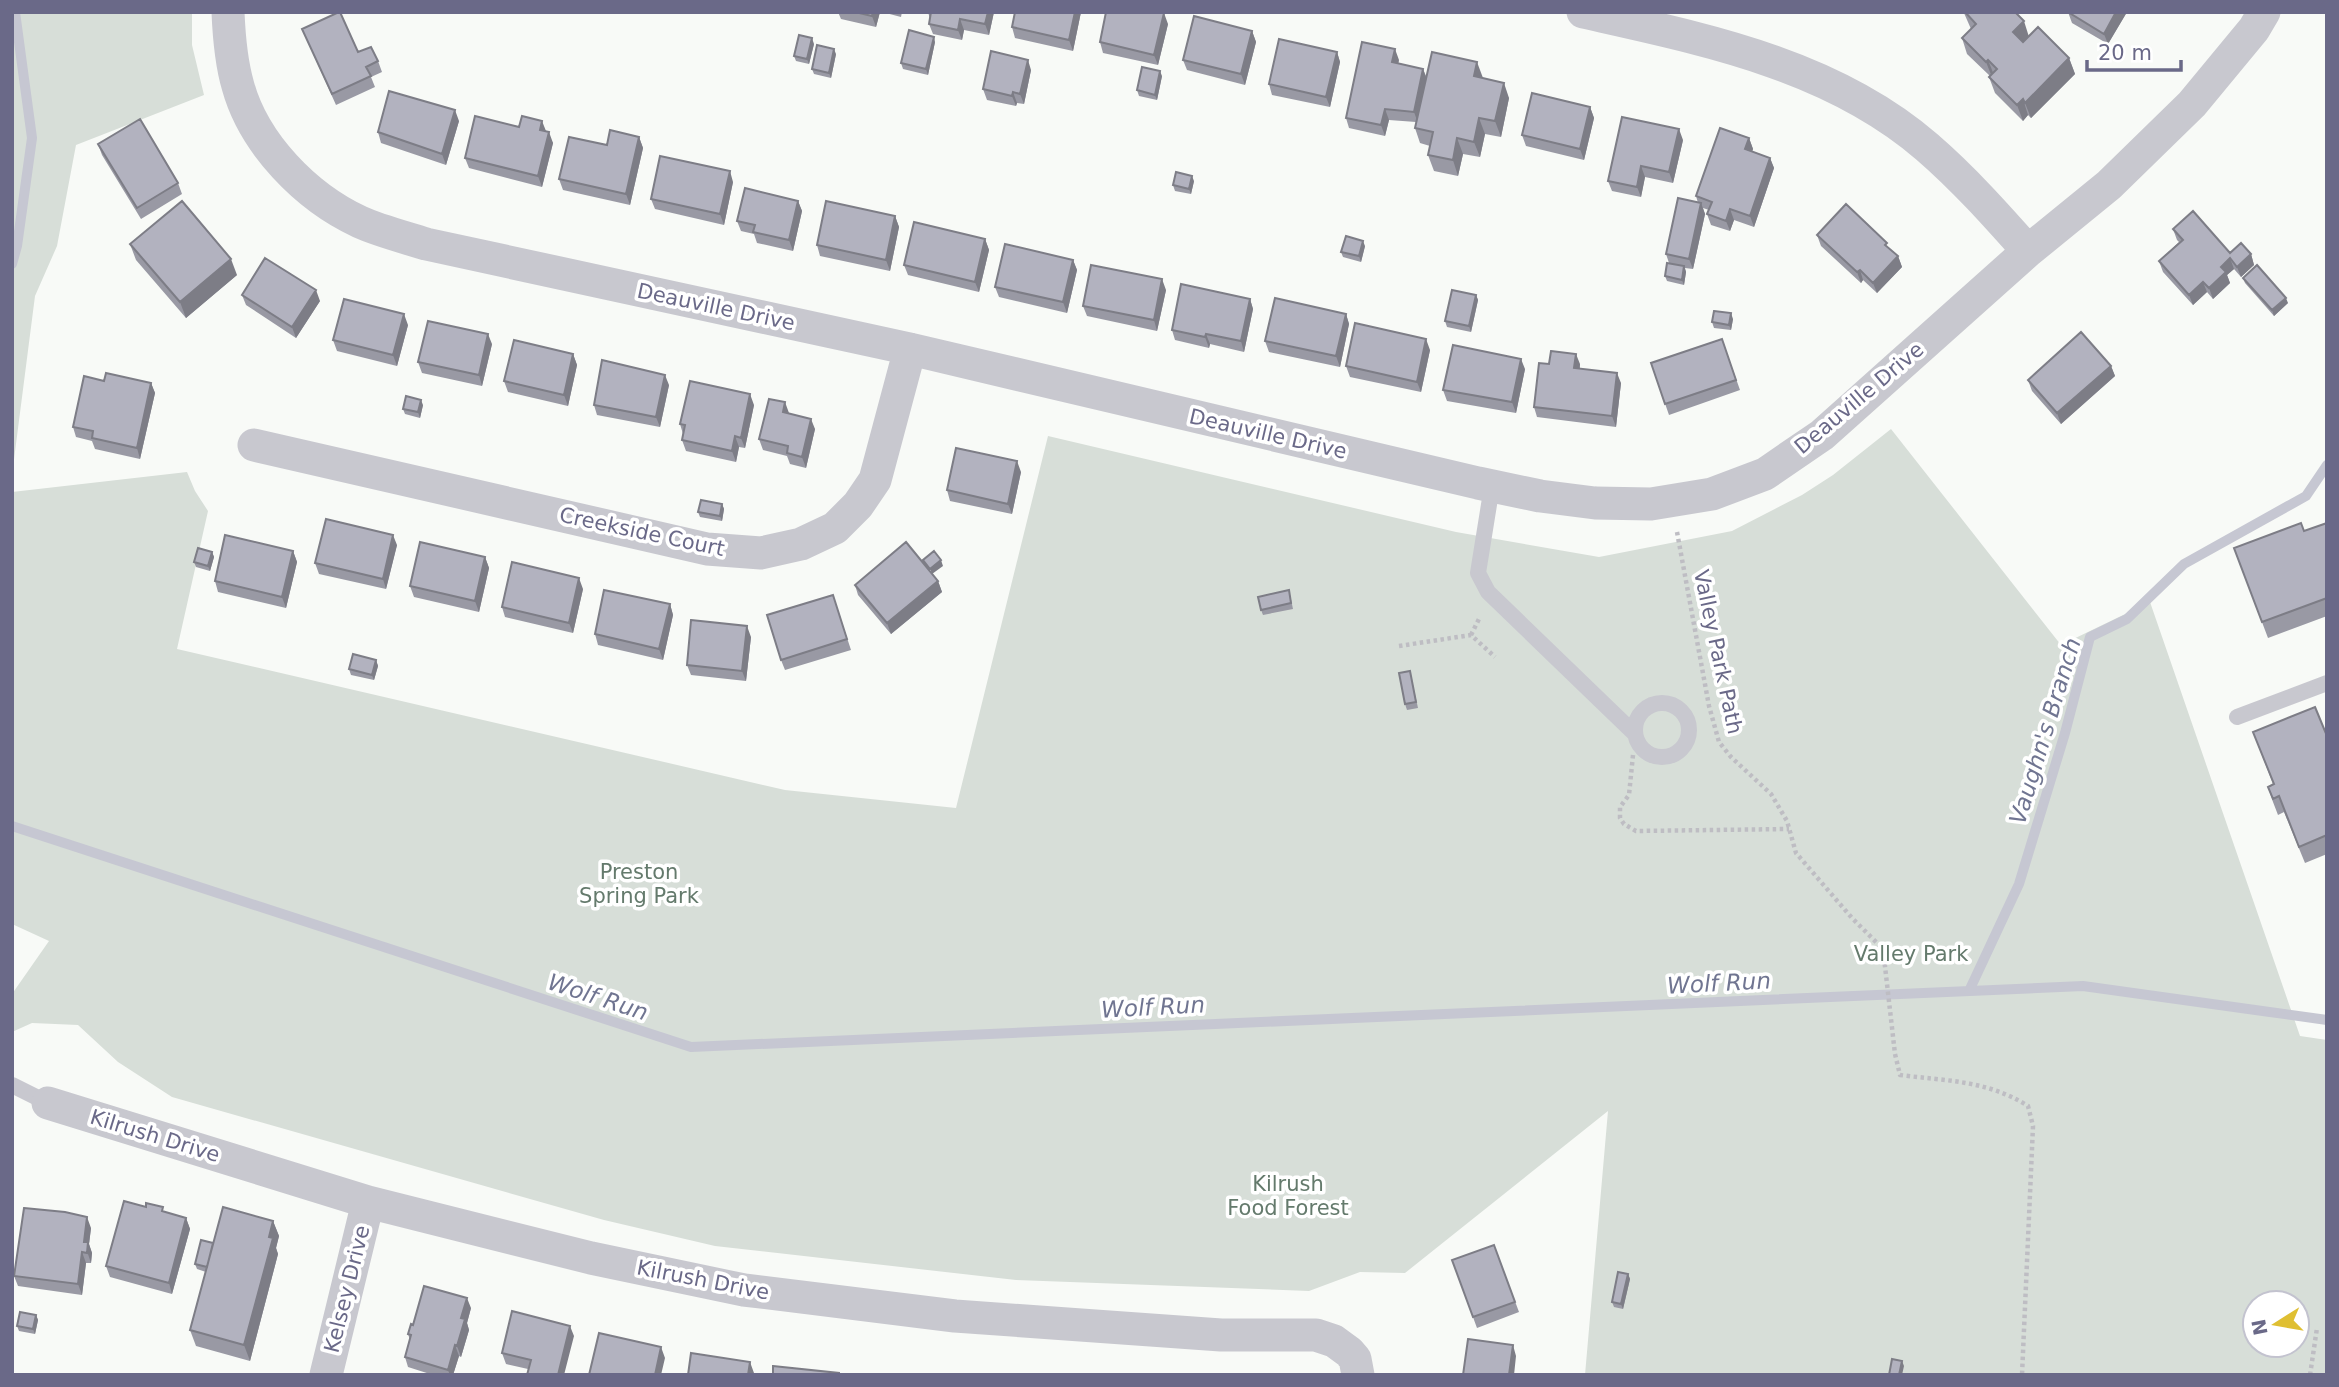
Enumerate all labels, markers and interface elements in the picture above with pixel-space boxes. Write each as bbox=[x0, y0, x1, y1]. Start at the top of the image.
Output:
scale bar bbox=[2087, 28, 2182, 72]
text: 20 m bbox=[2098, 41, 2152, 65]
street label: Deauville Drive bbox=[635, 279, 797, 335]
street label: Deauville Drive bbox=[1790, 337, 1928, 459]
street label: Deauville Drive bbox=[1187, 404, 1349, 464]
street label: Creekside Court bbox=[557, 503, 727, 561]
street label: Valley Park Path bbox=[1689, 568, 1747, 736]
water label: Vaughn's Branch bbox=[2004, 635, 2086, 827]
park label: Preston Spring Park bbox=[579, 860, 700, 908]
park label: Valley Park bbox=[1854, 942, 1969, 966]
water label: Wolf Run bbox=[1667, 967, 1771, 999]
water label: Wolf Run bbox=[545, 969, 651, 1025]
water label: Wolf Run bbox=[1101, 991, 1205, 1023]
street label: Kilrush Drive bbox=[87, 1105, 223, 1167]
park label: Kilrush Food Forest bbox=[1227, 1172, 1349, 1220]
street label: Kelsey Drive bbox=[320, 1223, 374, 1355]
street label: Kilrush Drive bbox=[635, 1255, 771, 1305]
north arrow bbox=[2241, 1289, 2311, 1359]
text: N bbox=[2247, 1317, 2272, 1337]

